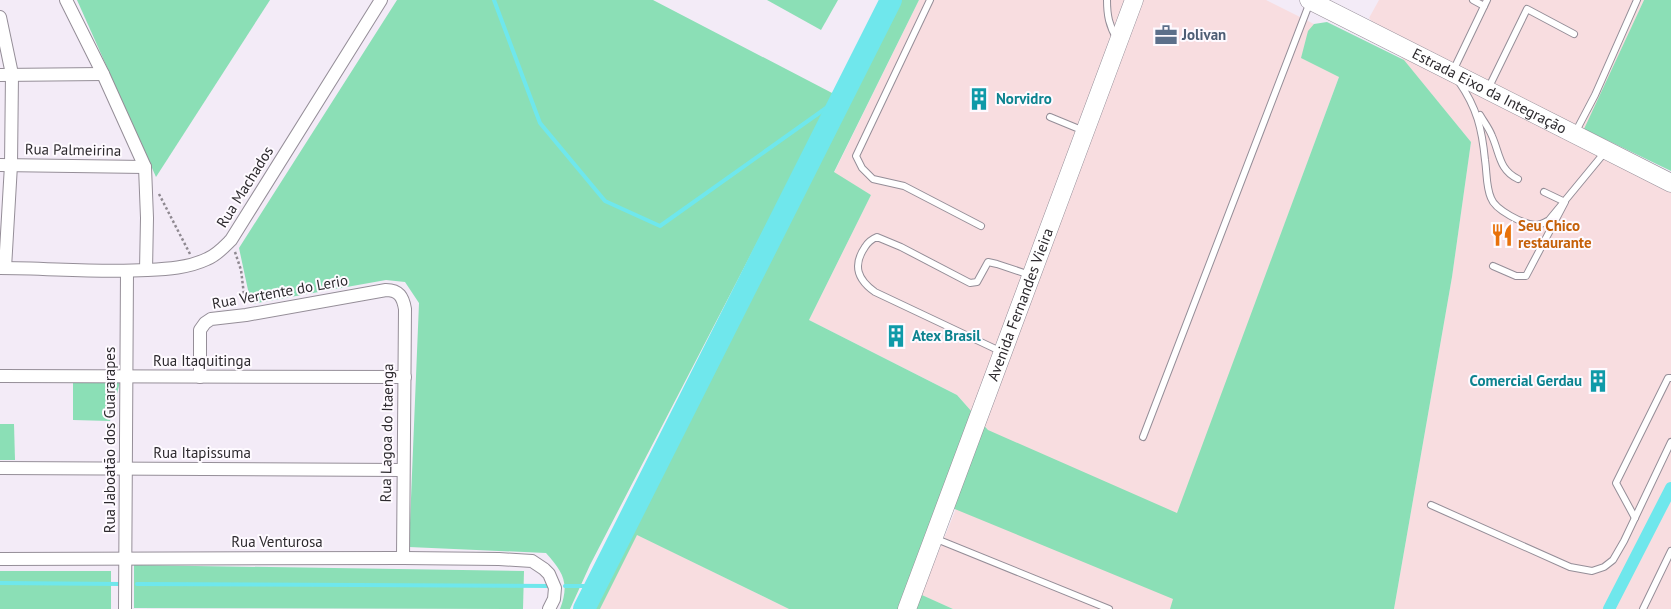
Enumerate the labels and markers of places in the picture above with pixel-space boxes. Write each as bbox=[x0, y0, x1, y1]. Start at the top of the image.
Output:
office icon: Jolivan bbox=[1153, 22, 1179, 48]
place label: Jolivan bbox=[1181, 25, 1226, 44]
building icon: Norvidro bbox=[966, 86, 992, 112]
place label: Norvidro bbox=[996, 89, 1052, 108]
place label: Seu Chico restaurante bbox=[1518, 216, 1592, 252]
restaurant icon: Seu Chico restaurante bbox=[1489, 222, 1515, 248]
building icon: Atex Brasil bbox=[883, 323, 909, 349]
place label: Atex Brasil bbox=[912, 326, 981, 345]
building icon: Comercial Gerdau bbox=[1585, 368, 1611, 394]
place label: Comercial Gerdau bbox=[1470, 371, 1582, 390]

